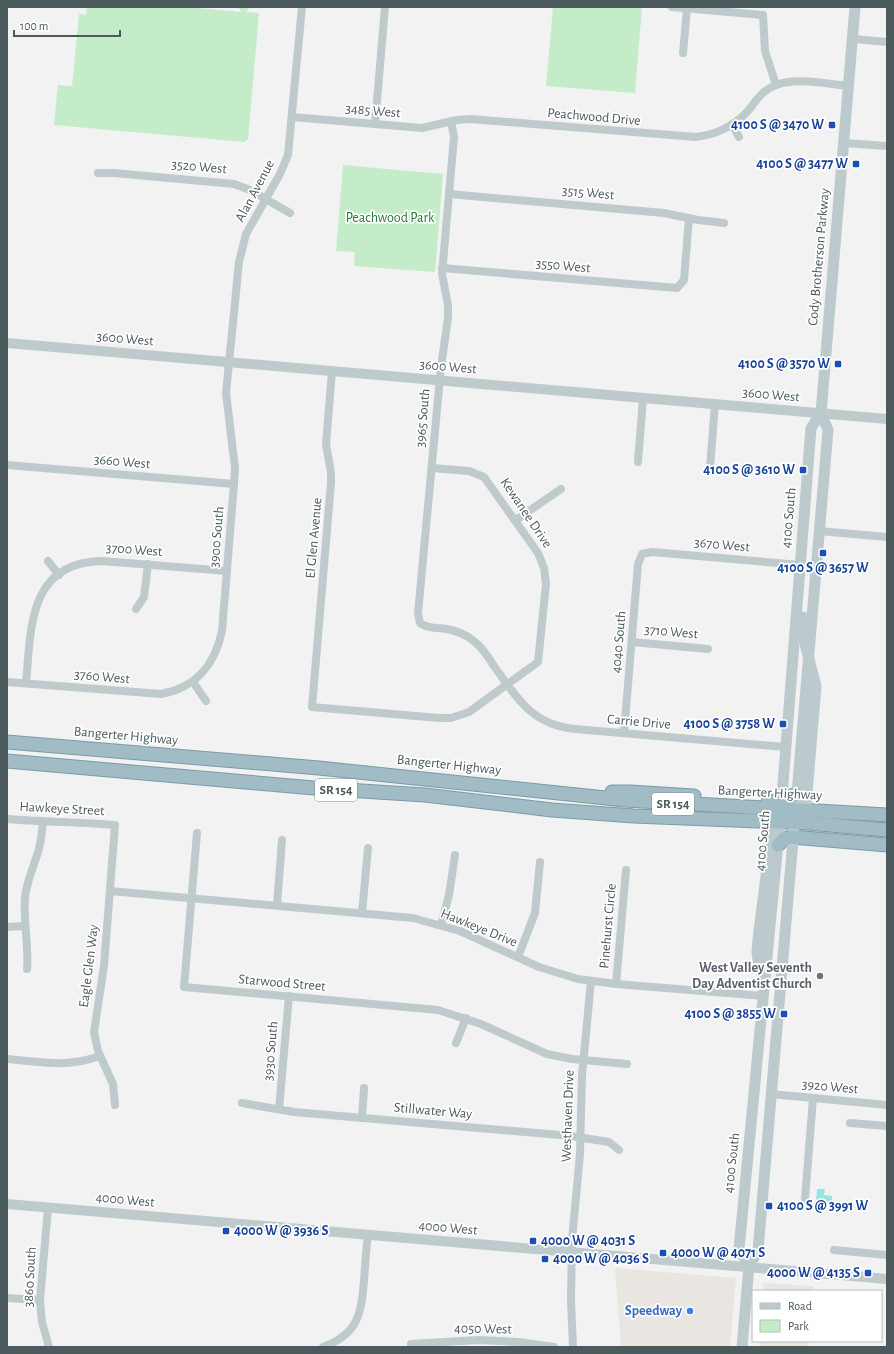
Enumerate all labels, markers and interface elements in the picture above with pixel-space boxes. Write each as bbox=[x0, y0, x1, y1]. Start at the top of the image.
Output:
scale bar bbox=[14, 12, 120, 38]
text: 100 m bbox=[20, 20, 48, 32]
street label: 3485 West bbox=[345, 102, 402, 120]
street label: Peachwood Drive bbox=[547, 106, 641, 128]
place label: 4100 S @ 3470 W bbox=[731, 118, 824, 132]
marker: 4100 S @ 3470 W bbox=[827, 120, 837, 130]
place label: 4100 S @ 3477 W bbox=[756, 157, 848, 171]
street label: 3520 West bbox=[171, 158, 228, 176]
street label: Alan Avenue bbox=[233, 158, 277, 224]
marker: 4100 S @ 3477 W bbox=[851, 159, 861, 169]
street label: 3515 West bbox=[561, 184, 615, 202]
street label: Cody Brotherson Parkway bbox=[806, 188, 832, 326]
park label: Peachwood Park bbox=[346, 211, 435, 225]
street label: 3550 West bbox=[535, 257, 592, 275]
street label: 3600 West bbox=[96, 330, 155, 349]
place label: 4100 S @ 3570 W bbox=[738, 357, 830, 371]
street label: 3600 West bbox=[419, 358, 478, 377]
marker: 4100 S @ 3570 W bbox=[833, 359, 843, 369]
street label: 3600 West bbox=[742, 386, 801, 405]
street label: 3965 South bbox=[413, 388, 433, 448]
street label: 3660 West bbox=[93, 453, 151, 471]
place label: 4100 S @ 3610 W bbox=[703, 463, 795, 477]
marker: 4100 S @ 3610 W bbox=[798, 465, 808, 475]
street label: Kewanee Drive bbox=[498, 476, 554, 550]
street label: 4100 South bbox=[779, 487, 799, 549]
street label: El Glen Avenue bbox=[303, 497, 325, 579]
street label: 3900 South bbox=[207, 506, 227, 568]
street label: 3670 West bbox=[694, 536, 751, 554]
street label: 3700 West bbox=[105, 541, 163, 559]
marker: 4100 S @ 3657 W bbox=[818, 548, 828, 558]
place label: 4100 S @ 3657 W bbox=[777, 561, 869, 575]
street label: 4040 South bbox=[609, 610, 629, 674]
street label: 3710 West bbox=[643, 623, 699, 641]
street label: 3760 West bbox=[74, 668, 131, 686]
street label: Carrie Drive bbox=[607, 712, 671, 732]
place label: 4100 S @ 3758 W bbox=[683, 717, 775, 731]
marker: 4100 S @ 3758 W bbox=[778, 719, 788, 729]
street label: Bangerter Highway bbox=[73, 724, 179, 748]
street label: Bangerter Highway bbox=[396, 753, 502, 777]
road number: SR 154 bbox=[315, 779, 357, 801]
street label: Bangerter Highway bbox=[717, 783, 823, 803]
road number: SR 154 bbox=[652, 793, 694, 815]
street label: Hawkeye Street bbox=[19, 800, 105, 818]
street label: 4100 South bbox=[753, 810, 773, 872]
street label: Pinehurst Circle bbox=[597, 883, 619, 969]
street label: Hawkeye Drive bbox=[439, 906, 519, 950]
street label: Eagle Glen Way bbox=[77, 924, 101, 1008]
place label: West Valley Seventh Day Adventist Church bbox=[692, 961, 812, 991]
marker: West Valley Seventh Day Adventist Church bbox=[815, 971, 825, 981]
street label: Starwood Street bbox=[238, 972, 327, 994]
place label: 4100 S @ 3855 W bbox=[684, 1007, 776, 1021]
marker: 4100 S @ 3855 W bbox=[779, 1009, 789, 1019]
street label: 3930 South bbox=[261, 1021, 281, 1081]
street label: Westhaven Drive bbox=[559, 1070, 577, 1162]
street label: 3920 West bbox=[801, 1078, 859, 1096]
street label: Stillwater Way bbox=[393, 1101, 473, 1121]
street label: 4100 South bbox=[722, 1132, 742, 1194]
street label: 4000 West bbox=[95, 1190, 156, 1210]
place label: 4100 S @ 3991 W bbox=[777, 1199, 869, 1213]
marker: 4100 S @ 3991 W bbox=[764, 1201, 774, 1211]
street label: 4000 West bbox=[418, 1218, 479, 1238]
place label: 4000 W @ 3936 S bbox=[234, 1224, 328, 1238]
marker: 4000 W @ 3936 S bbox=[221, 1226, 231, 1236]
place label: 4000 W @ 4031 S bbox=[541, 1234, 635, 1248]
marker: 4000 W @ 4031 S bbox=[528, 1236, 538, 1246]
street label: 3860 South bbox=[21, 1246, 39, 1308]
place label: 4000 W @ 4071 S bbox=[671, 1246, 765, 1260]
marker: 4000 W @ 4071 S bbox=[658, 1248, 668, 1258]
place label: 4000 W @ 4036 S bbox=[553, 1252, 649, 1266]
marker: 4000 W @ 4036 S bbox=[540, 1254, 550, 1264]
place label: 4000 W @ 4135 S bbox=[767, 1266, 860, 1280]
marker: 4000 W @ 4135 S bbox=[863, 1268, 873, 1278]
legend bbox=[752, 1290, 882, 1342]
text: Road bbox=[788, 1300, 812, 1312]
place label: Speedway bbox=[625, 1304, 683, 1318]
marker: Speedway bbox=[685, 1306, 695, 1316]
text: Park bbox=[788, 1320, 809, 1332]
street label: 4050 West bbox=[454, 1321, 512, 1337]

